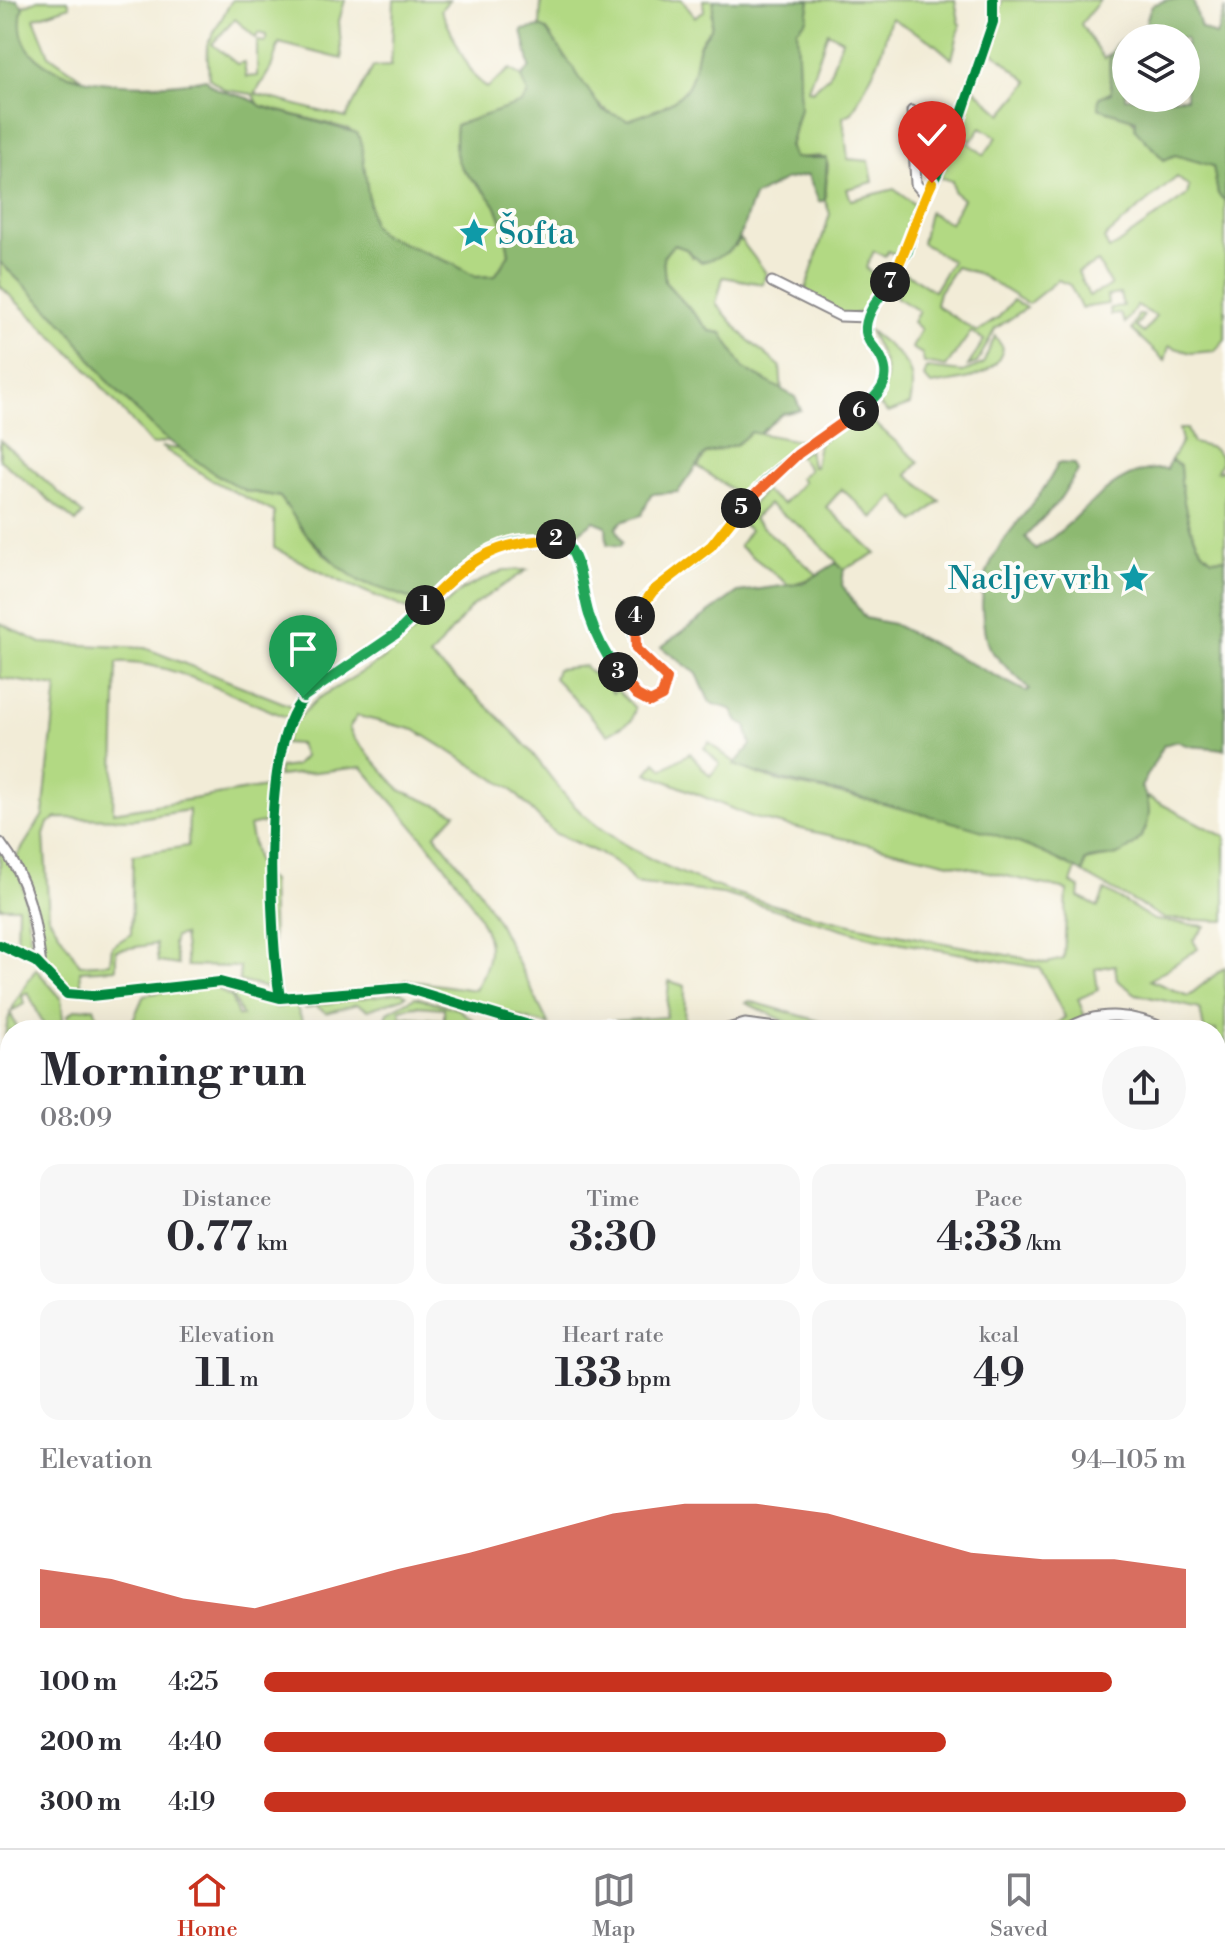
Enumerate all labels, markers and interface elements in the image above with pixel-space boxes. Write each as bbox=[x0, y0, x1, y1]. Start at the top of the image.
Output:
map controls bbox=[1112, 24, 1200, 112]
button: layers bbox=[1112, 24, 1200, 112]
pin bbox=[898, 101, 966, 183]
icon: check bbox=[910, 113, 954, 157]
place label: Šofta bbox=[498, 212, 575, 254]
place icon: Šofta bbox=[457, 216, 491, 250]
pin: 7 bbox=[870, 262, 910, 302]
text: 7 bbox=[884, 268, 896, 295]
pin: 6 bbox=[839, 391, 879, 431]
text: 6 bbox=[852, 397, 866, 424]
pin: 5 bbox=[721, 488, 761, 528]
text: 5 bbox=[734, 494, 748, 521]
pin: 2 bbox=[536, 519, 576, 559]
text: 2 bbox=[549, 525, 563, 552]
place label: Nacljev vrh bbox=[948, 559, 1110, 599]
place icon: Nacljev vrh bbox=[1117, 561, 1151, 595]
pin: 1 bbox=[405, 585, 445, 625]
text: 1 bbox=[420, 591, 430, 618]
pin: 4 bbox=[615, 596, 655, 636]
text: 4 bbox=[628, 602, 642, 629]
pin bbox=[269, 615, 337, 697]
icon: arrive bbox=[281, 627, 325, 671]
pin: 3 bbox=[598, 652, 638, 692]
text: 3 bbox=[611, 658, 625, 685]
text: Morning run bbox=[40, 1044, 306, 1099]
button: share bbox=[1102, 1046, 1186, 1130]
text: 08:09 bbox=[40, 1102, 112, 1134]
text: Distance bbox=[183, 1186, 271, 1213]
text: Time bbox=[587, 1186, 639, 1213]
text: Pace bbox=[975, 1186, 1023, 1213]
text: 0.77 bbox=[166, 1213, 253, 1263]
text: 3:30 bbox=[569, 1213, 657, 1263]
text: 4:33 bbox=[936, 1213, 1022, 1263]
text: km bbox=[253, 1230, 288, 1257]
text: /km bbox=[1022, 1230, 1062, 1257]
text: Elevation bbox=[179, 1322, 275, 1349]
text: Heart rate bbox=[562, 1322, 664, 1349]
text: kcal bbox=[979, 1322, 1019, 1349]
text: 11 bbox=[195, 1349, 235, 1399]
text: 133 bbox=[555, 1349, 622, 1399]
text: 49 bbox=[973, 1349, 1025, 1399]
text: m bbox=[235, 1366, 259, 1393]
text: bpm bbox=[622, 1366, 671, 1393]
text: Elevation bbox=[40, 1444, 153, 1476]
text: 94–105 m bbox=[1071, 1444, 1186, 1476]
text: 100 m bbox=[40, 1666, 117, 1698]
text: 4:25 bbox=[168, 1666, 219, 1698]
text: 200 m bbox=[40, 1726, 122, 1758]
text: 4:40 bbox=[168, 1726, 222, 1758]
text: 300 m bbox=[40, 1786, 121, 1818]
text: 4:19 bbox=[168, 1786, 215, 1818]
tab: Home bbox=[177, 1868, 238, 1943]
tab: Map bbox=[592, 1868, 636, 1943]
tab: Saved bbox=[990, 1868, 1048, 1943]

